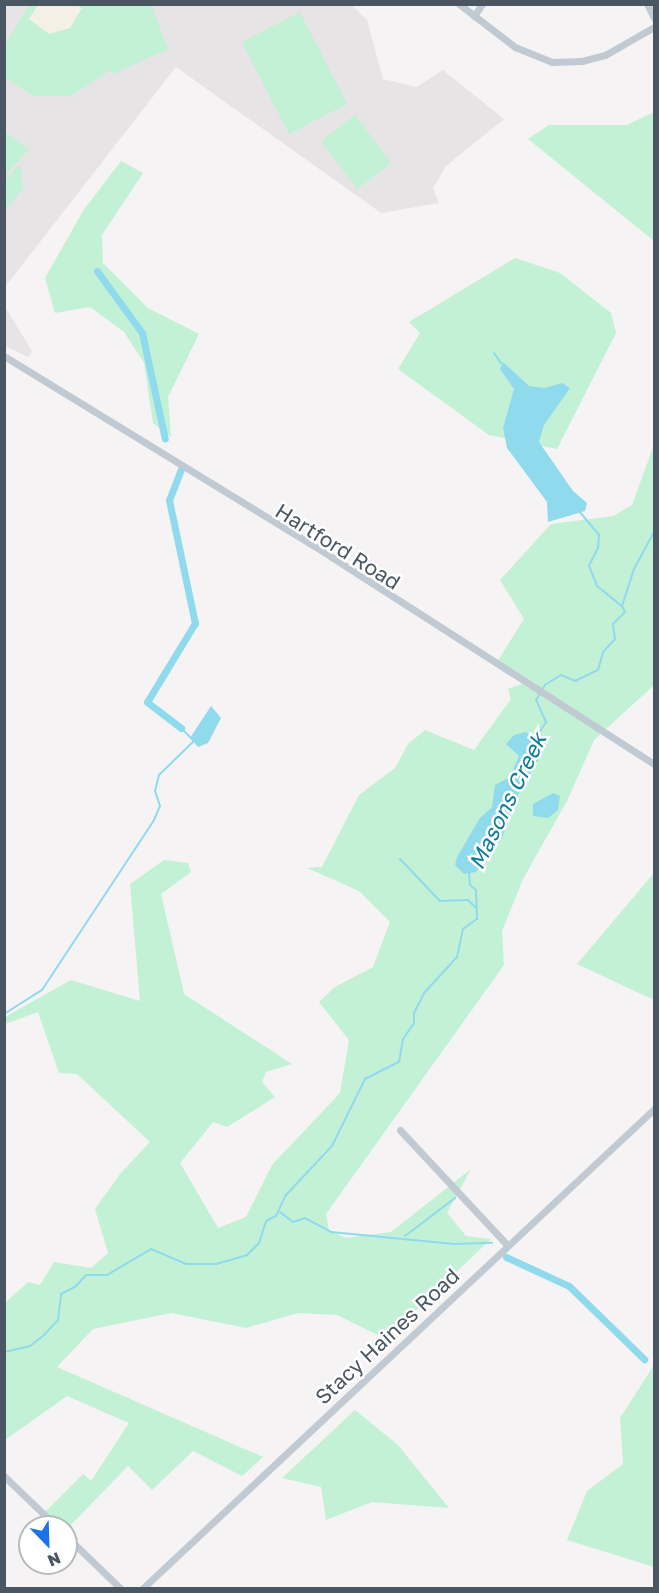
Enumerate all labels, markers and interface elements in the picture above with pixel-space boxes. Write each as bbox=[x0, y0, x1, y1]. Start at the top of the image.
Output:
street label: Hartford Road bbox=[271, 498, 405, 594]
water label: Masons Creek bbox=[463, 729, 551, 873]
street label: Stacy Haines Road bbox=[310, 1263, 464, 1409]
north arrow bbox=[18, 1515, 78, 1575]
text: N bbox=[45, 1548, 64, 1571]

